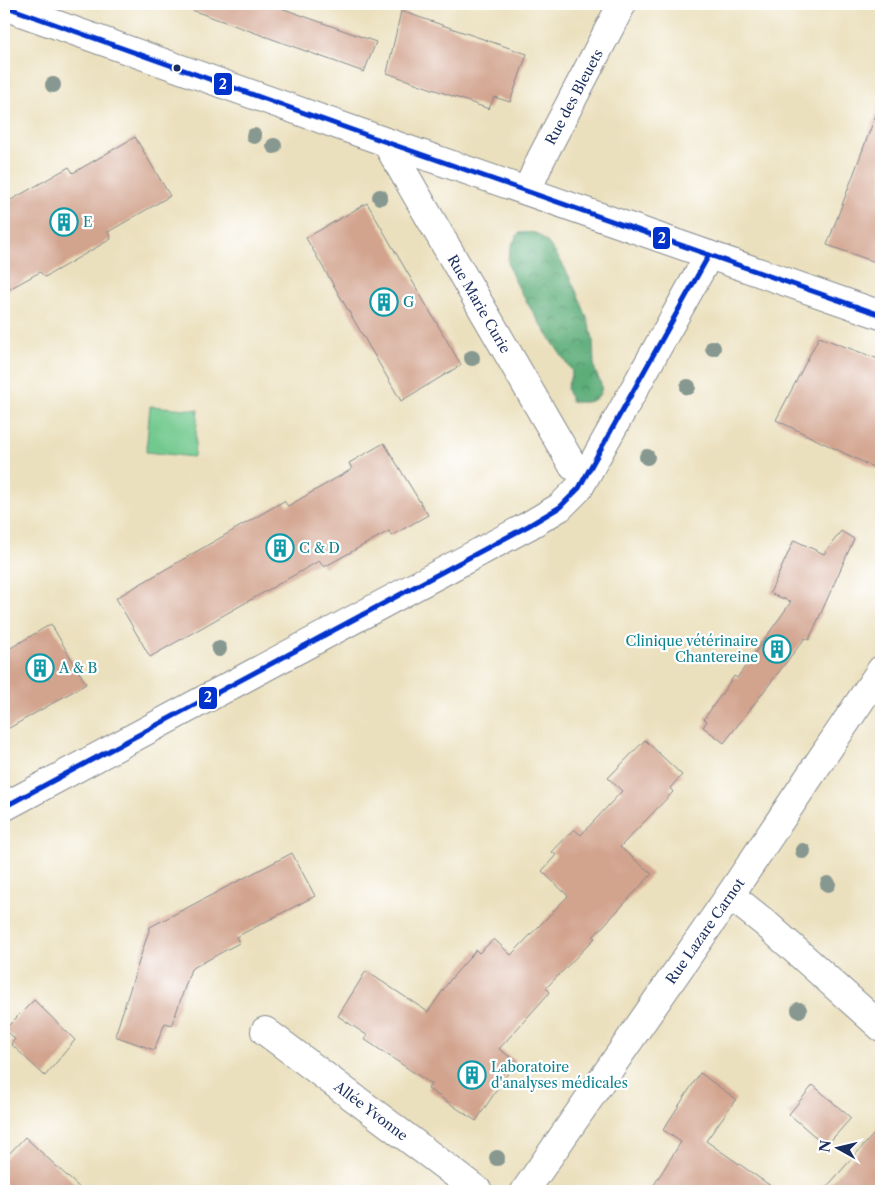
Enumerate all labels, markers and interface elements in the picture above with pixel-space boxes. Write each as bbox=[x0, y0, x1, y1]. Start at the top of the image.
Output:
street label: Rue des Bleuets bbox=[541, 46, 607, 148]
unlabelled marker bbox=[172, 63, 182, 73]
line badge: 2 bbox=[213, 72, 233, 96]
text: 2 bbox=[219, 75, 227, 93]
building icon: E bbox=[49, 207, 79, 237]
place label: E bbox=[83, 213, 93, 231]
line badge: 2 bbox=[652, 226, 671, 250]
text: 2 bbox=[658, 229, 666, 247]
street label: Rue Marie Curie bbox=[443, 251, 515, 357]
building icon: G bbox=[369, 287, 399, 317]
place label: G bbox=[403, 293, 414, 311]
building icon: C & D bbox=[265, 533, 295, 563]
place label: C & D bbox=[299, 539, 340, 557]
place label: Clinique vétérinaire Chantereine bbox=[626, 632, 758, 666]
building icon: Clinique vétérinaire Chantereine bbox=[762, 634, 792, 664]
building icon: A & B bbox=[25, 653, 55, 683]
place label: A & B bbox=[58, 659, 98, 677]
line badge: 2 bbox=[198, 686, 218, 710]
text: 2 bbox=[204, 688, 212, 706]
street label: Rue Lazare Carnot bbox=[662, 875, 748, 987]
place label: Laboratoire d'analyses médicales bbox=[491, 1058, 628, 1092]
building icon: Laboratoire d'analyses médicales bbox=[457, 1060, 487, 1090]
street label: Allée Yvonne bbox=[330, 1077, 412, 1145]
north arrow bbox=[812, 1122, 862, 1172]
text: N bbox=[815, 1139, 835, 1153]

